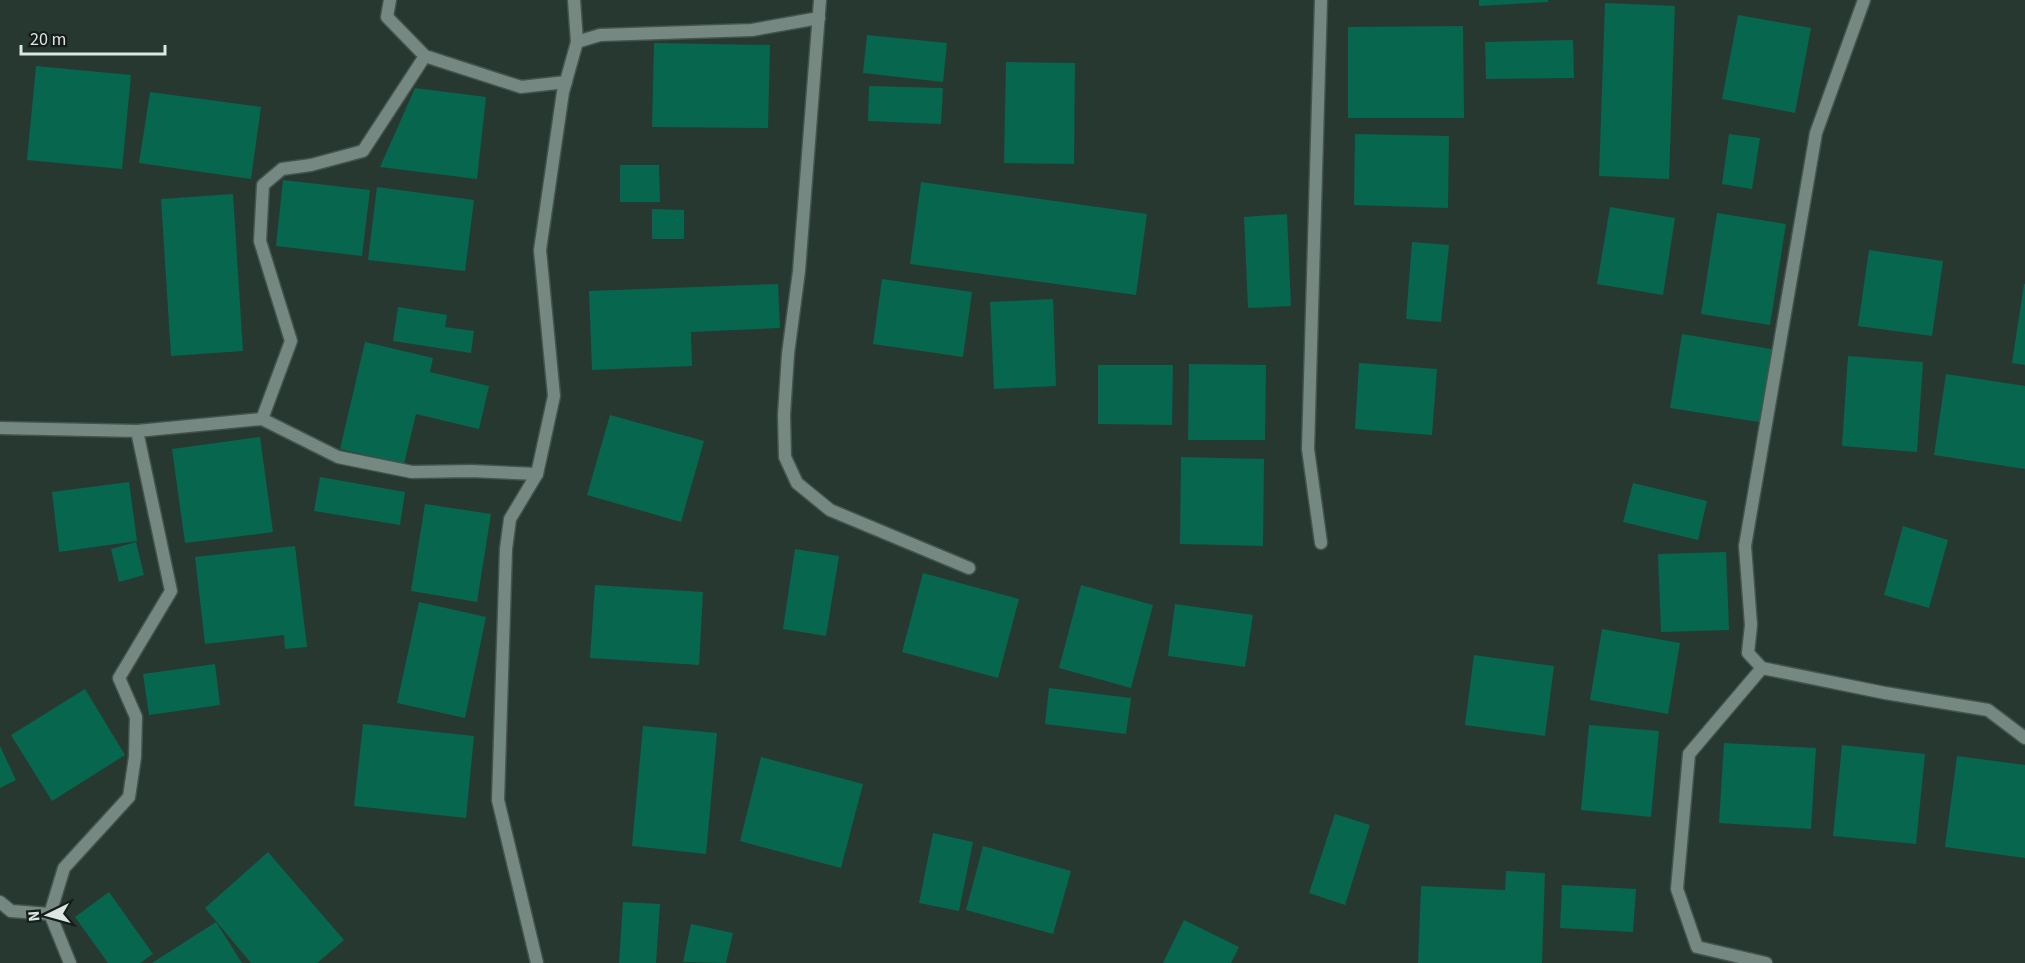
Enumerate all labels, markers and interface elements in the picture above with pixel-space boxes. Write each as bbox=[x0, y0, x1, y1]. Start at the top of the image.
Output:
scale bar bbox=[21, 18, 165, 56]
text: 20 m bbox=[30, 27, 66, 52]
north arrow bbox=[18, 885, 78, 945]
text: N bbox=[23, 910, 45, 922]

